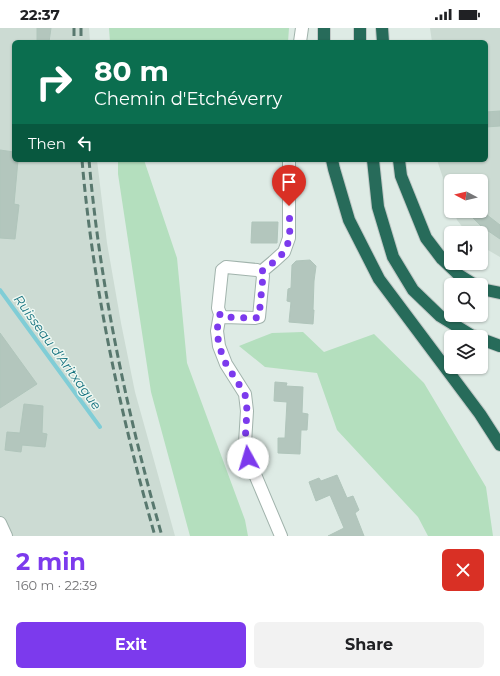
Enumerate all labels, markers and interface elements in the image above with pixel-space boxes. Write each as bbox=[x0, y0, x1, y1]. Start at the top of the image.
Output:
text: 22:37 bbox=[20, 5, 60, 24]
text: 80 m bbox=[94, 54, 169, 88]
icon: right bbox=[28, 56, 80, 108]
text: Chemin d'Etchéverry bbox=[94, 88, 282, 110]
icon: left bbox=[74, 132, 96, 154]
text: Then bbox=[28, 134, 66, 153]
pin bbox=[272, 165, 306, 206]
icon: arrive bbox=[278, 171, 300, 193]
north arrow bbox=[444, 174, 488, 218]
map controls bbox=[444, 174, 488, 374]
button: sound bbox=[444, 226, 488, 270]
button: search bbox=[444, 278, 488, 322]
water label: Ruisseau d'Aritxague bbox=[11, 291, 105, 413]
button: layers bbox=[444, 330, 488, 374]
position arrow bbox=[227, 437, 269, 479]
text: 2 min bbox=[16, 547, 86, 576]
button: close bbox=[442, 549, 484, 591]
text: 160 m · 22:39 bbox=[16, 577, 97, 593]
button: Exit bbox=[16, 622, 246, 668]
button: Share bbox=[254, 622, 484, 668]

